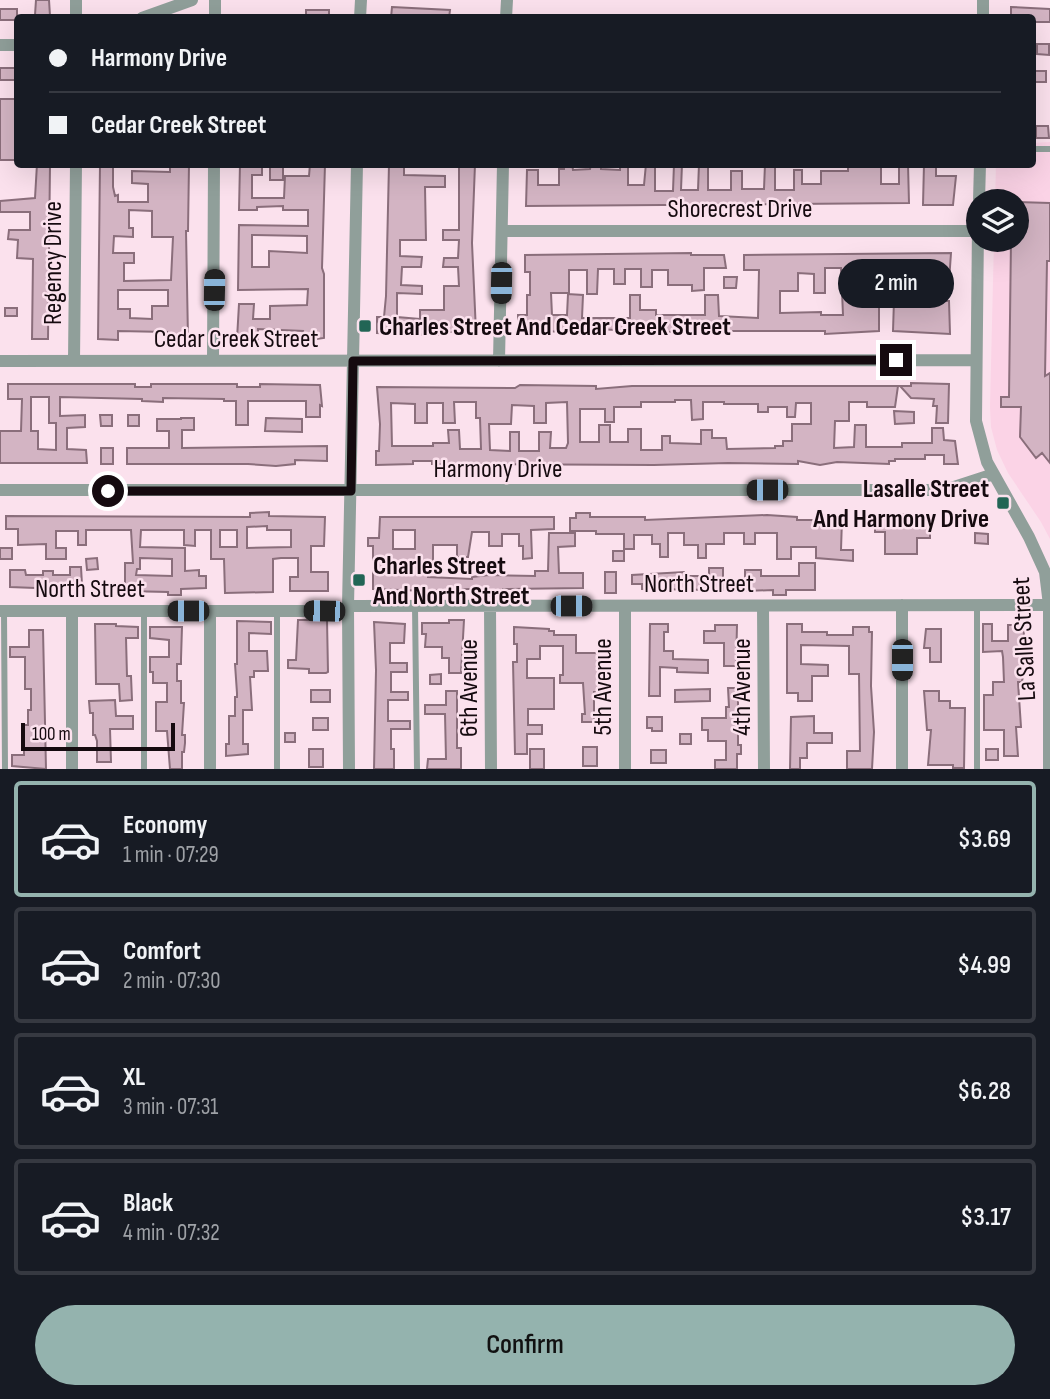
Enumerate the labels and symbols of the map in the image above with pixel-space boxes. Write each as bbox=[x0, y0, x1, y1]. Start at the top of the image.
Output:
street label: Shorecrest Drive bbox=[667, 194, 813, 225]
street label: Regency Drive bbox=[38, 201, 69, 325]
callout: 2 min bbox=[838, 258, 954, 308]
car bbox=[491, 262, 512, 304]
car bbox=[204, 269, 225, 311]
place label: Charles Street And Cedar Creek Street bbox=[379, 312, 731, 343]
marker: Charles Street And Cedar Creek Street bbox=[357, 318, 373, 334]
street label: Cedar Creek Street bbox=[154, 324, 318, 355]
route end bbox=[880, 344, 912, 376]
street label: Harmony Drive bbox=[434, 454, 562, 485]
place label: Lasalle Street And Harmony Drive bbox=[812, 474, 989, 535]
route start bbox=[92, 475, 124, 507]
car bbox=[747, 480, 789, 501]
marker: Lasalle Street And Harmony Drive bbox=[995, 495, 1011, 511]
place label: Charles Street And North Street bbox=[372, 551, 530, 612]
street label: North Street bbox=[644, 569, 754, 600]
marker: Charles Street And North Street bbox=[351, 572, 367, 588]
street label: North Street bbox=[35, 574, 145, 605]
street label: La Salle Street bbox=[1006, 576, 1043, 702]
car bbox=[551, 596, 593, 617]
car bbox=[303, 600, 346, 622]
car bbox=[168, 601, 210, 622]
street label: 5th Avenue bbox=[588, 638, 619, 736]
street label: 4th Avenue bbox=[727, 638, 758, 736]
street label: 6th Avenue bbox=[454, 639, 485, 737]
car bbox=[892, 639, 913, 681]
scale bar bbox=[21, 720, 175, 752]

